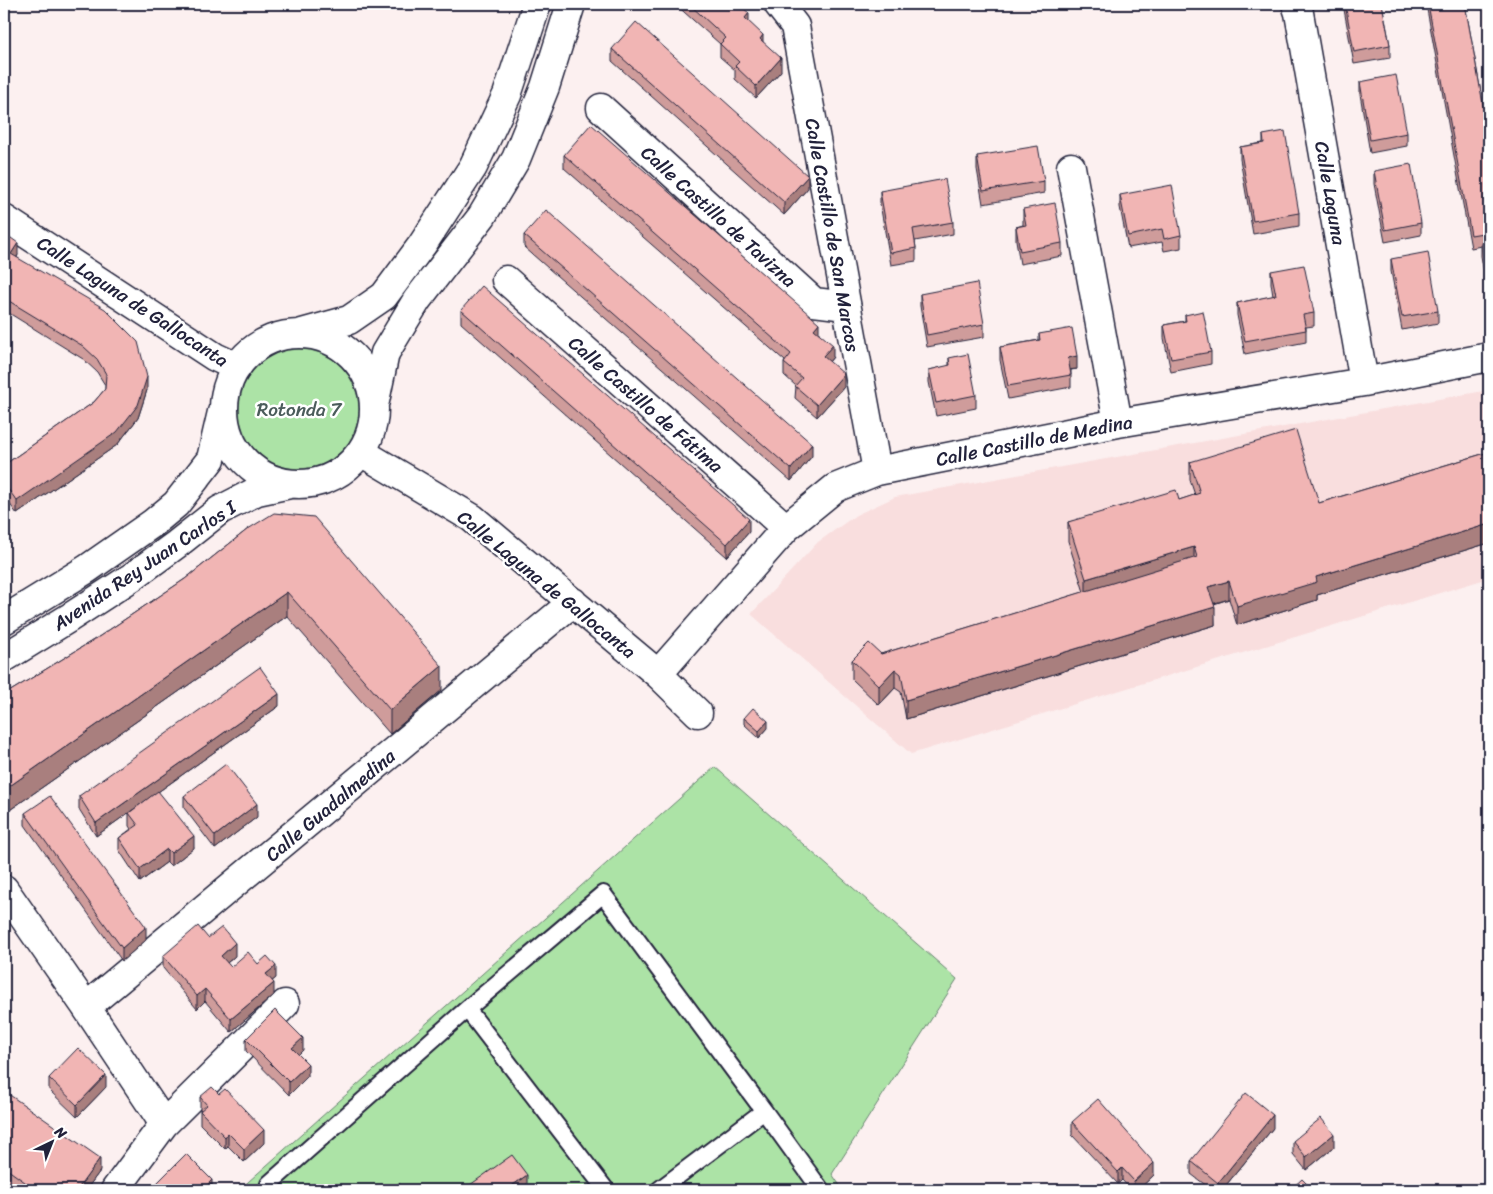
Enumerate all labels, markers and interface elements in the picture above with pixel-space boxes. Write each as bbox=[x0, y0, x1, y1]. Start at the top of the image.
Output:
street label: Calle Castillo de San Marcos bbox=[796, 115, 869, 355]
street label: Calle Castillo de Tavizna bbox=[633, 137, 805, 296]
street label: Calle Laguna bbox=[1305, 139, 1356, 248]
street label: Calle Laguna de Gallocanta bbox=[30, 227, 236, 376]
street label: Calle Castillo de Fátima bbox=[561, 327, 731, 482]
park label: Rotonda 7 bbox=[257, 393, 343, 426]
street label: Calle Castillo de Medina bbox=[933, 405, 1136, 476]
street label: Avenida Rey Juan Carlos I bbox=[45, 491, 244, 640]
street label: Calle Laguna de Gallocanta bbox=[450, 501, 644, 668]
street label: Calle Guadalmedina bbox=[258, 740, 403, 870]
north arrow bbox=[28, 1116, 78, 1166]
text: N bbox=[48, 1120, 73, 1146]

